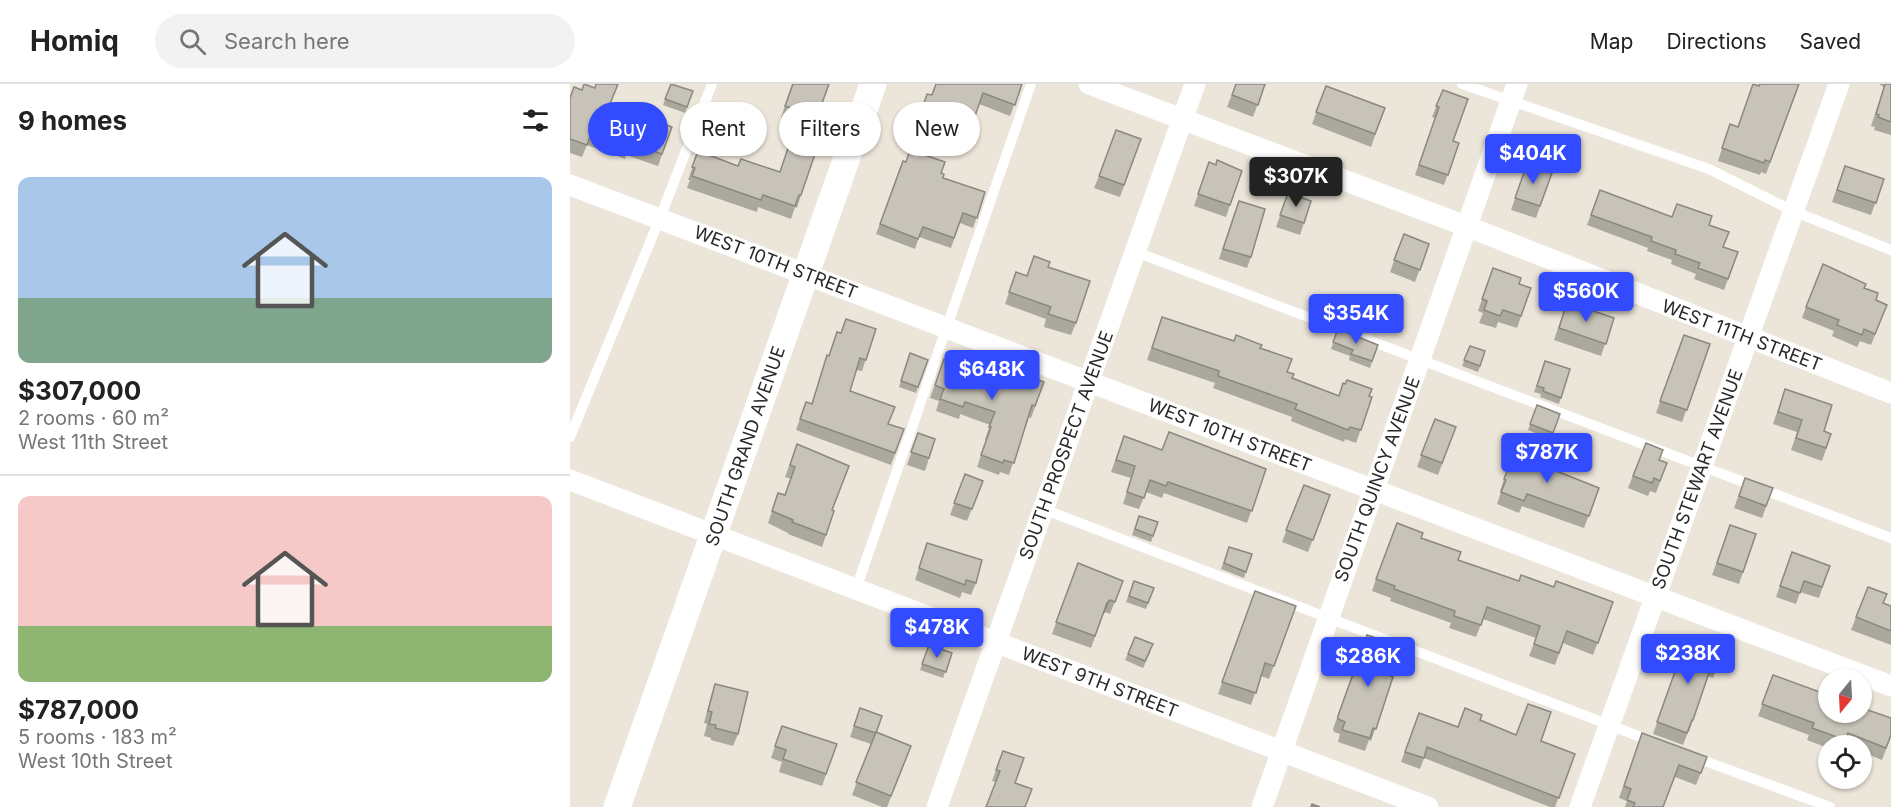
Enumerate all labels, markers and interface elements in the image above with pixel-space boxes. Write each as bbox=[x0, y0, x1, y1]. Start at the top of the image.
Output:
search box bbox=[155, 14, 575, 68]
text: Homiq bbox=[30, 24, 119, 58]
icon: search bbox=[176, 25, 209, 58]
text: Search here bbox=[224, 28, 350, 54]
text: Map bbox=[1590, 29, 1633, 54]
text: Directions bbox=[1666, 29, 1767, 54]
text: Saved bbox=[1800, 29, 1861, 54]
chip: Buy bbox=[588, 102, 668, 156]
chip: Rent bbox=[680, 102, 767, 156]
chip: Filters bbox=[779, 102, 881, 156]
chip: New bbox=[893, 102, 980, 156]
icon: filters bbox=[519, 104, 552, 137]
text: 9 homes bbox=[18, 105, 127, 136]
pin: $404K bbox=[1491, 134, 1575, 185]
text: $404K bbox=[1499, 141, 1567, 165]
pin: $307K bbox=[1254, 157, 1338, 208]
text: $307K bbox=[1263, 164, 1329, 188]
icon: home bbox=[231, 216, 339, 324]
street label: WEST 10TH STREET bbox=[691, 221, 861, 303]
pin: $560K bbox=[1544, 272, 1628, 323]
text: $560K bbox=[1553, 279, 1619, 303]
pin: $354K bbox=[1314, 294, 1398, 345]
street label: WEST 11TH STREET bbox=[1659, 295, 1825, 375]
text: $354K bbox=[1323, 301, 1389, 325]
street label: SOUTH PROSPECT AVENUE bbox=[1015, 328, 1117, 562]
street label: SOUTH GRAND AVENUE bbox=[701, 343, 789, 549]
pin: $648K bbox=[950, 350, 1034, 401]
text: $648K bbox=[958, 357, 1026, 381]
street label: SOUTH STEWART AVENUE bbox=[1647, 366, 1747, 592]
street label: SOUTH QUINCY AVENUE bbox=[1330, 373, 1424, 585]
text: $307,000 bbox=[18, 375, 141, 406]
street label: WEST 10TH STREET bbox=[1145, 394, 1315, 476]
text: 2 rooms · 60 m² bbox=[18, 406, 169, 430]
text: West 11th Street bbox=[18, 430, 168, 454]
pin: $787K bbox=[1505, 433, 1589, 484]
text: $787K bbox=[1515, 440, 1579, 464]
icon: home bbox=[231, 535, 339, 643]
pin: $478K bbox=[895, 608, 979, 659]
text: $478K bbox=[904, 615, 970, 639]
pin: $238K bbox=[1646, 634, 1730, 685]
pin: $286K bbox=[1326, 637, 1410, 688]
text: $238K bbox=[1655, 641, 1721, 665]
street label: WEST 9TH STREET bbox=[1019, 642, 1181, 722]
text: $286K bbox=[1335, 644, 1401, 668]
north arrow bbox=[1818, 669, 1872, 723]
map controls bbox=[1818, 669, 1872, 789]
text: $787,000 bbox=[18, 694, 139, 725]
text: 5 rooms · 183 m² bbox=[18, 725, 177, 749]
button: locate bbox=[1818, 735, 1872, 789]
text: West 10th Street bbox=[18, 749, 173, 773]

